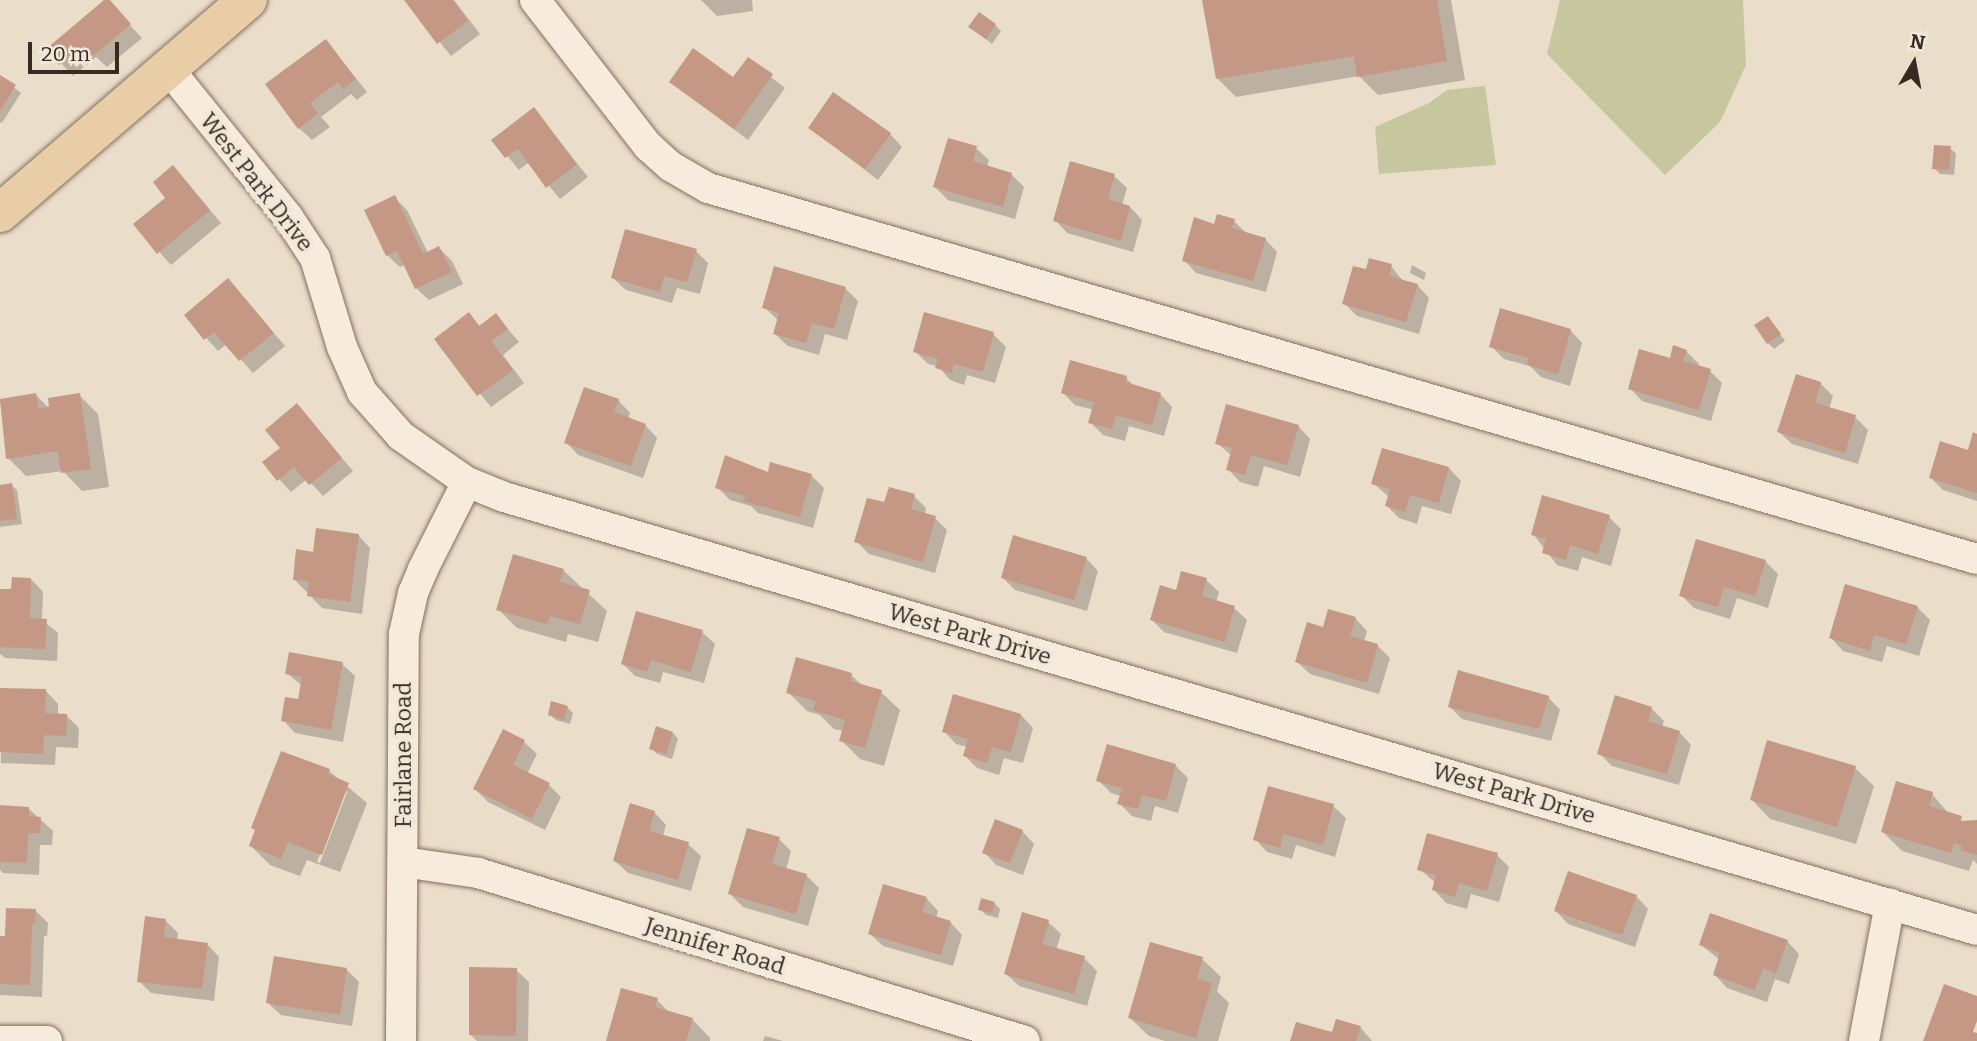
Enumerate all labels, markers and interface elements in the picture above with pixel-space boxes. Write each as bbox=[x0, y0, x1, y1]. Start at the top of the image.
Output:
scale bar bbox=[32, 28, 122, 72]
north arrow bbox=[1879, 28, 1949, 98]
text: N bbox=[1909, 29, 1927, 54]
text: 20 m bbox=[41, 41, 90, 67]
street label: West Park Drive bbox=[194, 107, 320, 257]
street label: West Park Drive bbox=[885, 598, 1055, 670]
street label: Fairlane Road bbox=[389, 682, 417, 828]
street label: West Park Drive bbox=[1429, 757, 1599, 829]
street label: Jennifer Road bbox=[642, 912, 788, 980]

